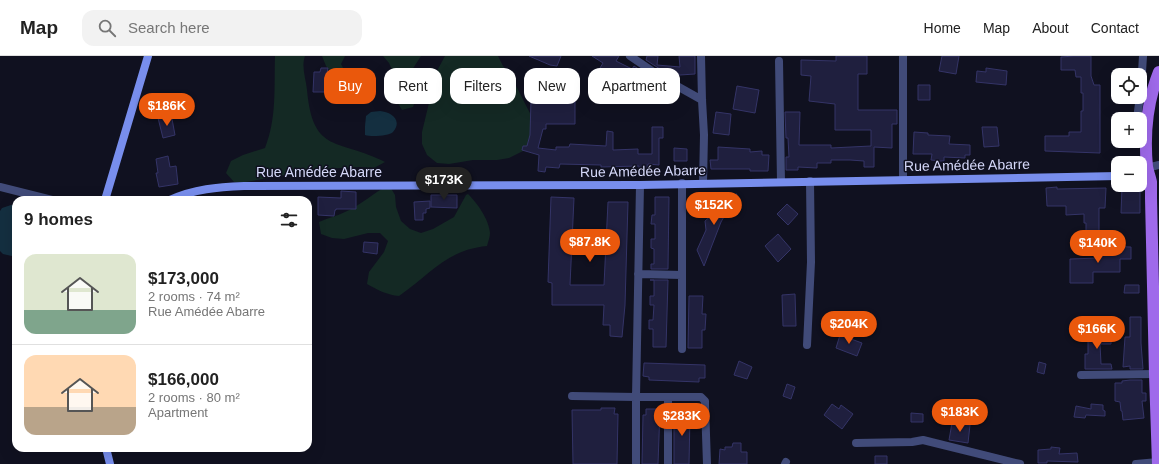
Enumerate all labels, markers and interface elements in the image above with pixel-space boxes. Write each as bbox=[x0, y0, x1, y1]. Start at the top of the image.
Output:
search box bbox=[82, 10, 362, 46]
text: Map bbox=[20, 17, 58, 38]
icon: search bbox=[96, 17, 118, 39]
text: Search here bbox=[128, 19, 210, 36]
text: Home bbox=[924, 20, 961, 36]
text: Map bbox=[983, 20, 1010, 36]
text: About bbox=[1032, 20, 1069, 36]
text: Contact bbox=[1091, 20, 1139, 36]
chip: Buy bbox=[324, 68, 376, 104]
chip: Rent bbox=[384, 68, 442, 104]
chip: Filters bbox=[450, 68, 516, 104]
chip: New bbox=[524, 68, 580, 104]
chip: Apartment bbox=[588, 68, 680, 104]
map controls bbox=[1111, 68, 1147, 192]
button: locate bbox=[1111, 68, 1147, 104]
pin: $186K bbox=[139, 93, 195, 127]
text: $186K bbox=[148, 98, 186, 113]
button: + bbox=[1111, 112, 1147, 148]
street label: Rue Amédée Abarre bbox=[904, 156, 1030, 174]
button: − bbox=[1111, 156, 1147, 192]
street label: Rue Amédée Abarre bbox=[580, 162, 706, 180]
street label: Rue Amédée Abarre bbox=[256, 164, 382, 180]
pin: $173K bbox=[416, 167, 472, 201]
text: $173K bbox=[425, 172, 463, 187]
pin: $152K bbox=[686, 192, 742, 226]
text: $152K bbox=[695, 197, 733, 212]
icon: filters bbox=[278, 209, 300, 231]
text: 9 homes bbox=[24, 210, 93, 229]
pin: $87.8K bbox=[557, 229, 623, 263]
pin: $140K bbox=[1070, 230, 1126, 264]
text: $87.8K bbox=[569, 234, 611, 249]
text: $140K bbox=[1079, 235, 1117, 250]
text: $173,000 bbox=[148, 269, 219, 288]
icon: home bbox=[56, 270, 104, 318]
text: 2 rooms · 74 m² bbox=[148, 289, 240, 304]
text: Rue Amédée Abarre bbox=[148, 304, 265, 319]
pin: $204K bbox=[821, 311, 877, 345]
text: $204K bbox=[830, 316, 868, 331]
pin: $166K bbox=[1069, 316, 1125, 350]
text: $166K bbox=[1078, 321, 1116, 336]
text: $166,000 bbox=[148, 370, 219, 389]
icon: home bbox=[56, 371, 104, 419]
text: 2 rooms · 80 m² bbox=[148, 390, 240, 405]
pin: $183K bbox=[932, 399, 988, 433]
pin: $283K bbox=[654, 403, 710, 437]
text: $183K bbox=[941, 404, 979, 419]
text: Apartment bbox=[148, 405, 208, 420]
text: $283K bbox=[663, 408, 701, 423]

